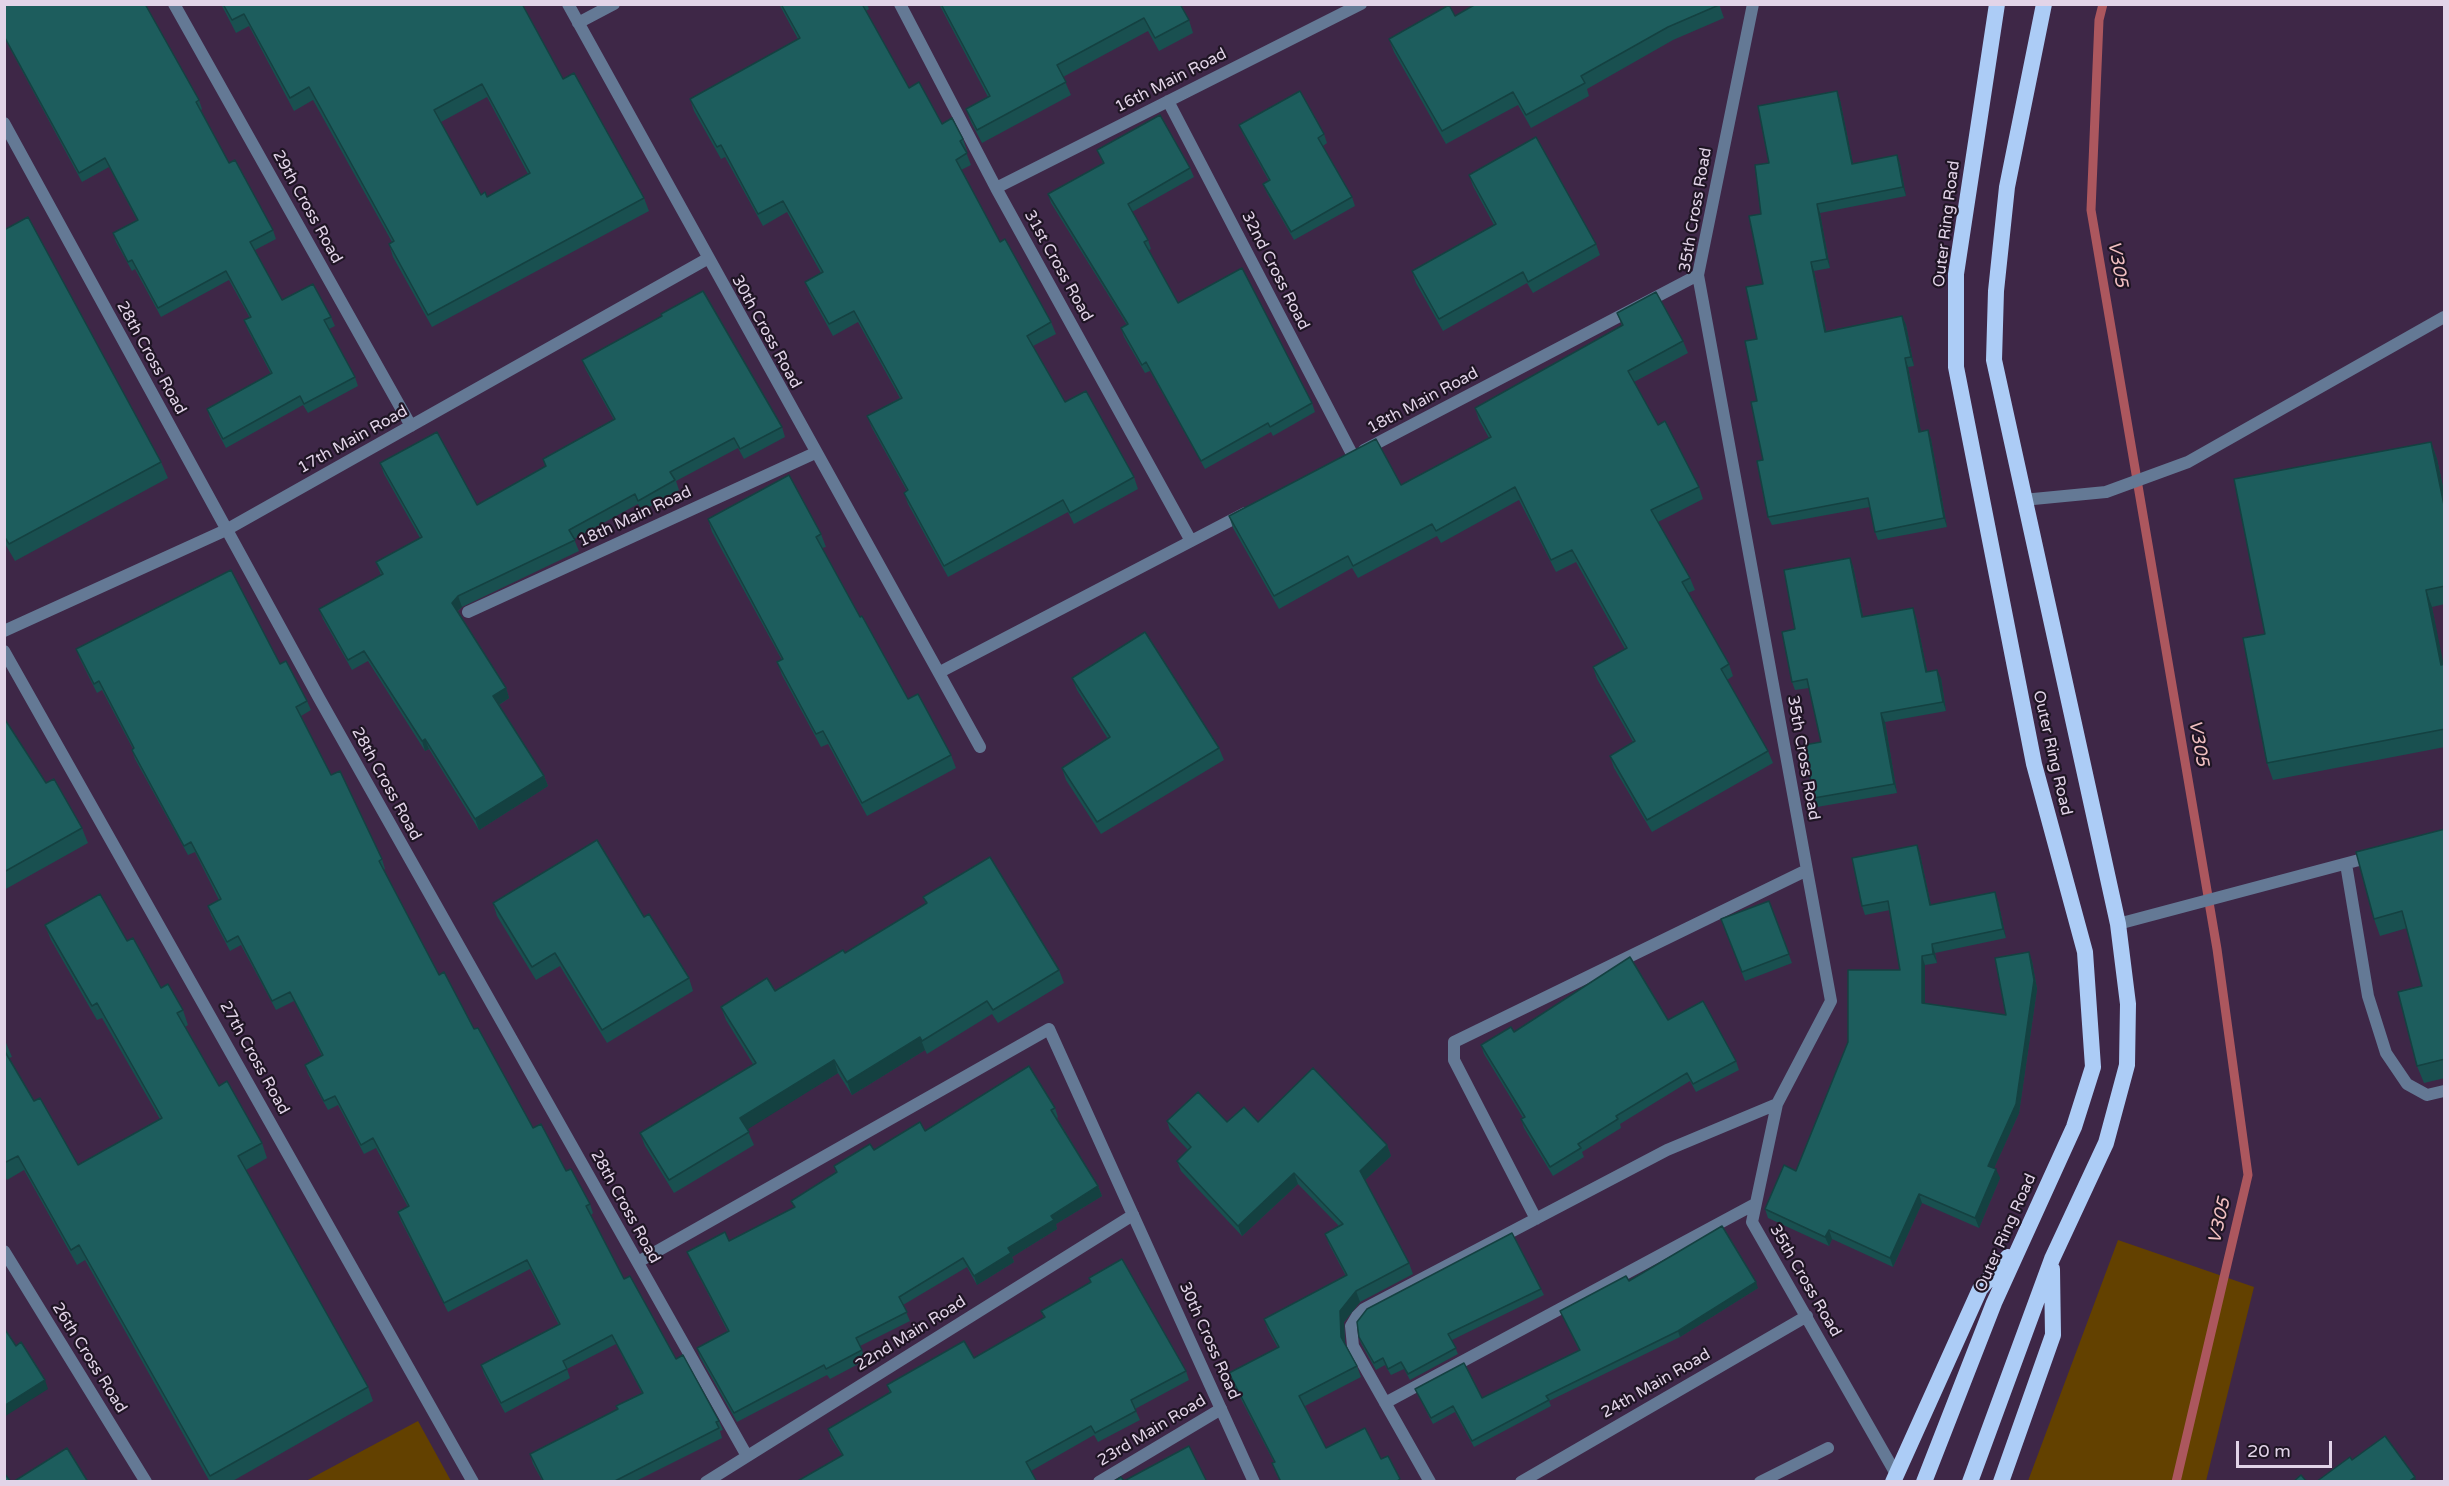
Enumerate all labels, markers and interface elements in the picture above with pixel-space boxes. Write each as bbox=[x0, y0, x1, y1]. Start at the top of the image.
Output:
street label: 16th Main Road bbox=[1112, 45, 1230, 117]
street label: 35th Cross Road bbox=[1676, 146, 1716, 274]
street label: 29th Cross Road bbox=[268, 147, 346, 267]
street label: Outer Ring Road bbox=[1930, 160, 1964, 288]
street label: 31st Cross Road bbox=[1019, 207, 1097, 325]
street label: 32nd Cross Road bbox=[1237, 209, 1313, 333]
water label: V305 bbox=[2102, 239, 2132, 289]
street label: 30th Cross Road bbox=[727, 272, 805, 392]
street label: 28th Cross Road bbox=[112, 298, 190, 418]
street label: 18th Main Road bbox=[1364, 364, 1482, 438]
street label: 17th Main Road bbox=[295, 402, 411, 478]
street label: 18th Main Road bbox=[575, 482, 695, 552]
street label: Outer Ring Road bbox=[2028, 689, 2076, 817]
street label: 35th Cross Road bbox=[1783, 694, 1823, 822]
water label: V305 bbox=[2183, 718, 2213, 768]
street label: 28th Cross Road bbox=[347, 724, 425, 844]
street label: 27th Cross Road bbox=[215, 998, 293, 1118]
street label: 28th Cross Road bbox=[586, 1147, 664, 1267]
street label: Outer Ring Road bbox=[1971, 1171, 2041, 1295]
water label: V305 bbox=[2204, 1196, 2236, 1246]
street label: 35th Cross Road bbox=[1765, 1221, 1845, 1341]
street label: 30th Cross Road bbox=[1175, 1279, 1243, 1403]
street label: 22nd Main Road bbox=[852, 1292, 970, 1376]
street label: 26th Cross Road bbox=[47, 1299, 131, 1417]
street label: 24th Main Road bbox=[1598, 1345, 1714, 1423]
street label: 23rd Main Road bbox=[1094, 1391, 1210, 1471]
scale bar bbox=[2239, 1429, 2335, 1467]
text: 20 m bbox=[2247, 1440, 2291, 1462]

